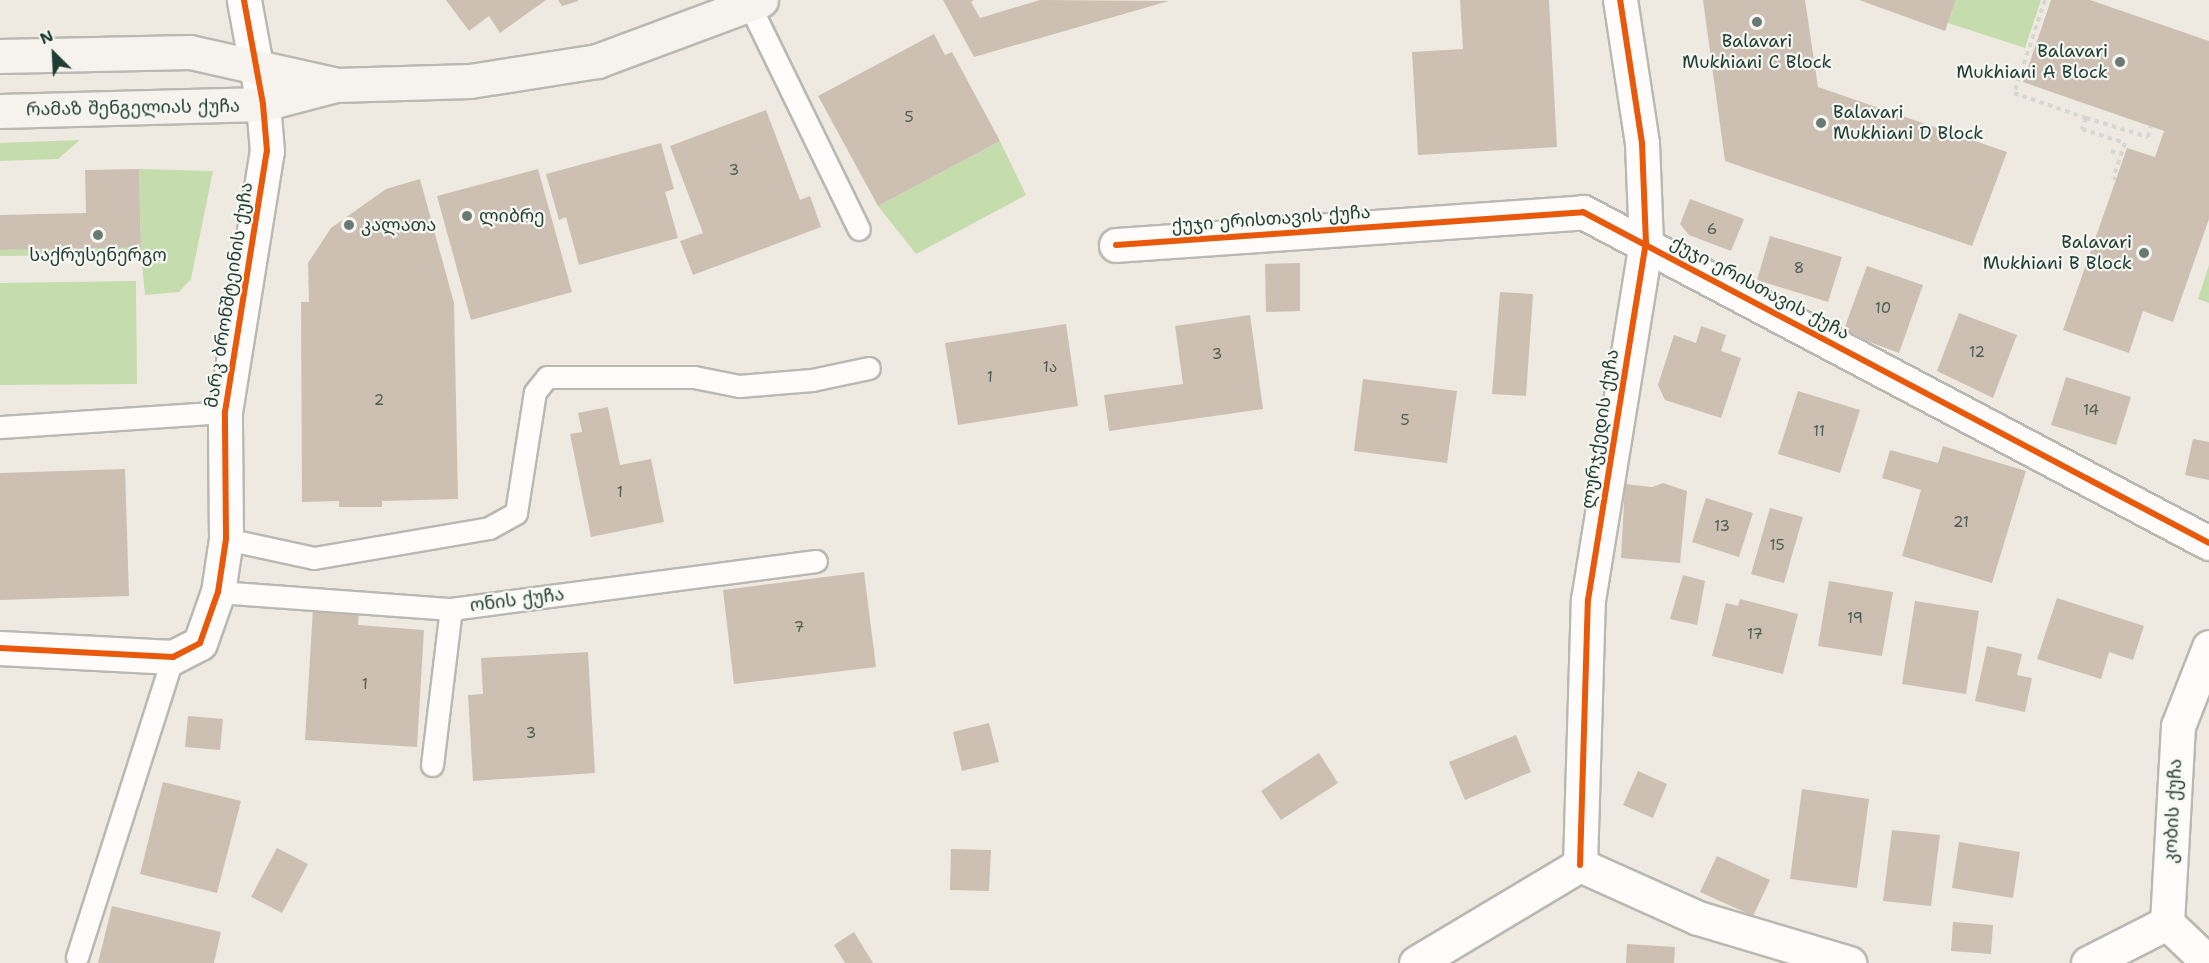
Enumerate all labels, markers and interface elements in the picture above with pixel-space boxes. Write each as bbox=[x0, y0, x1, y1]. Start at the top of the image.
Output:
marker: Balavari Mukhiani C Block bbox=[1750, 15, 1764, 29]
north arrow bbox=[24, 24, 84, 84]
text: N bbox=[36, 25, 57, 49]
place label: Balavari Mukhiani C Block bbox=[1682, 31, 1832, 74]
place label: Balavari Mukhiani A Block bbox=[1956, 41, 2108, 84]
marker: Balavari Mukhiani A Block bbox=[2113, 55, 2127, 69]
street label: რამაზ შენგელიას ქუჩა bbox=[26, 95, 240, 121]
place label: Balavari Mukhiani D Block bbox=[1833, 102, 1984, 144]
house number: 5 bbox=[904, 109, 914, 127]
marker: Balavari Mukhiani D Block bbox=[1814, 116, 1828, 130]
house number: 3 bbox=[729, 162, 739, 180]
street label: მარკ ბრონშტეინის ქუჩა bbox=[201, 181, 257, 409]
street label: ქუჯი ერისთავის ქუჩა bbox=[1171, 201, 1371, 237]
place label: ლიბრე bbox=[479, 205, 545, 227]
marker: ლიბრე bbox=[460, 209, 474, 223]
place label: კალათა bbox=[361, 214, 436, 236]
marker: კალათა bbox=[342, 218, 356, 232]
house number: 6 bbox=[1707, 221, 1717, 239]
marker: საქრუსენერგო bbox=[91, 228, 105, 242]
street label: ქუჯი ერისთავის ქუჩა bbox=[1667, 232, 1853, 344]
place label: Balavari Mukhiani B Block bbox=[1983, 232, 2132, 274]
place label: საქრუსენერგო bbox=[29, 244, 167, 266]
marker: Balavari Mukhiani B Block bbox=[2137, 246, 2151, 260]
house number: 8 bbox=[1794, 260, 1804, 278]
house number: 10 bbox=[1875, 300, 1891, 318]
house number: 12 bbox=[1969, 344, 1985, 362]
house number: 3 bbox=[1212, 346, 1222, 364]
street label: ლურჯქედის ქუჩა bbox=[1577, 348, 1623, 510]
house number: 1ა bbox=[1043, 359, 1057, 377]
house number: 1 bbox=[987, 369, 993, 387]
house number: 2 bbox=[374, 392, 384, 410]
house number: 14 bbox=[2083, 402, 2099, 420]
house number: 5 bbox=[1400, 412, 1410, 430]
house number: 11 bbox=[1813, 423, 1825, 441]
house number: 1 bbox=[617, 484, 623, 502]
house number: 21 bbox=[1953, 514, 1969, 532]
house number: 13 bbox=[1714, 518, 1730, 536]
house number: 15 bbox=[1769, 537, 1785, 555]
street label: ონის ქუჩა bbox=[469, 584, 565, 616]
house number: 19 bbox=[1847, 610, 1863, 628]
house number: 7 bbox=[794, 619, 804, 637]
house number: 17 bbox=[1747, 626, 1763, 644]
house number: 1 bbox=[362, 676, 368, 694]
house number: 3 bbox=[526, 725, 536, 743]
street label: კობის ქუჩა bbox=[2159, 758, 2187, 864]

